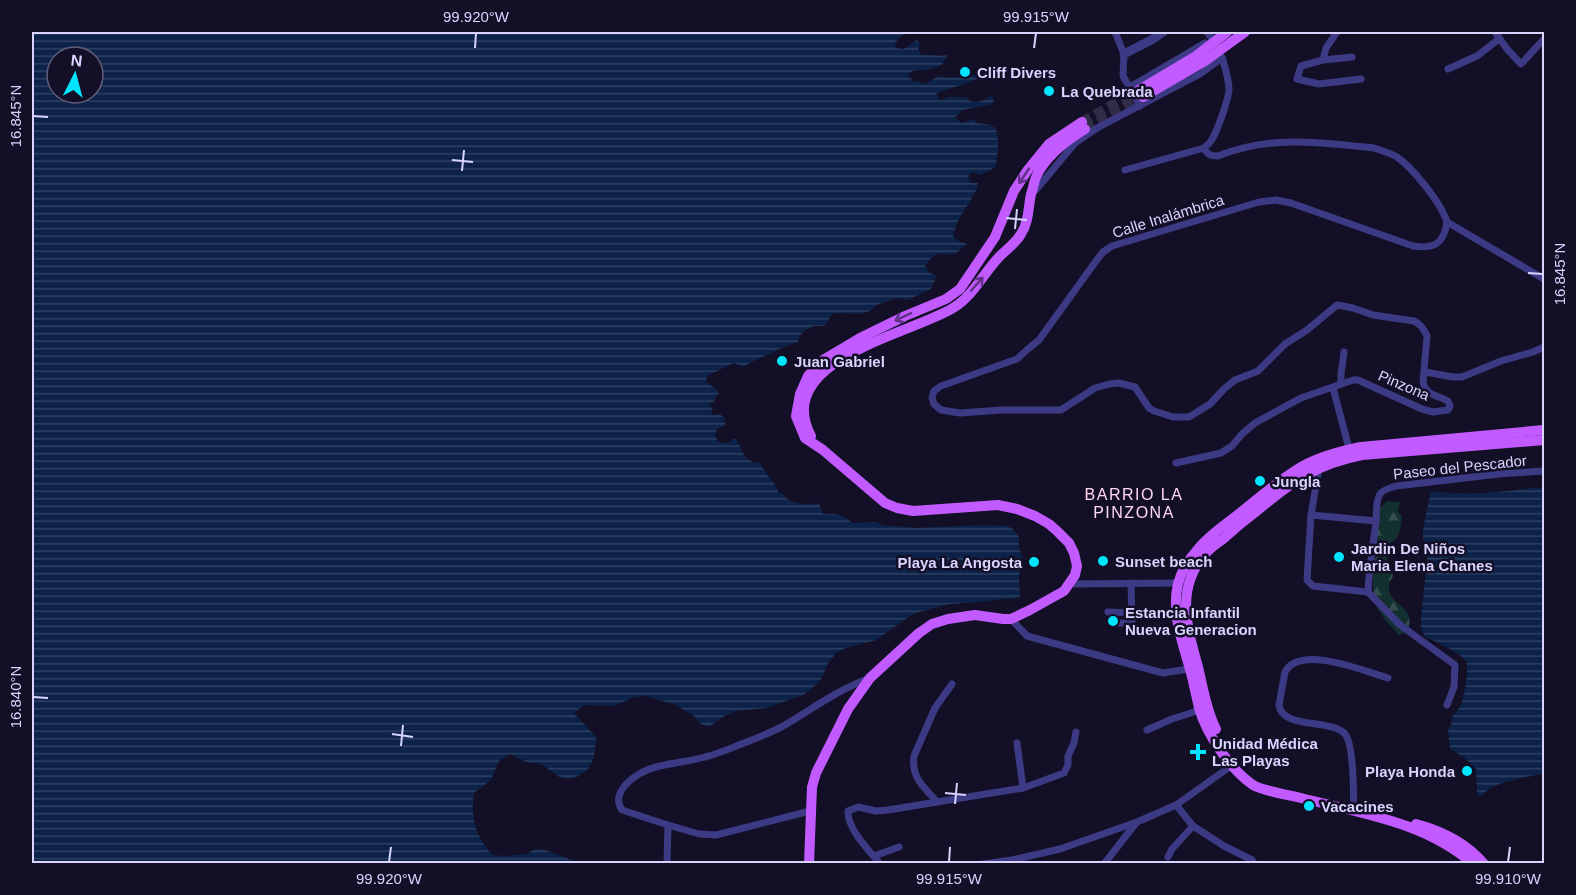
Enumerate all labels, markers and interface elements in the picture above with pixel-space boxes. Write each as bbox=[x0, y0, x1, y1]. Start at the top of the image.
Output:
text: 99.920°W bbox=[443, 8, 510, 25]
text: 99.915°W bbox=[1003, 8, 1070, 25]
north arrow bbox=[45, 45, 105, 105]
text: N bbox=[70, 52, 83, 70]
place label: Cliff Divers bbox=[977, 64, 1056, 81]
marker: Cliff Divers bbox=[958, 65, 972, 79]
place label: La Quebrada bbox=[1061, 83, 1153, 100]
marker: La Quebrada bbox=[1042, 84, 1056, 98]
text: 16.845°N bbox=[7, 85, 24, 147]
one-way arrow bbox=[1018, 167, 1031, 184]
street label: Calle Inalámbrica bbox=[1110, 191, 1227, 241]
text: 16.845°N bbox=[1551, 243, 1568, 305]
one-way arrow bbox=[970, 277, 984, 292]
one-way arrow bbox=[894, 312, 912, 324]
place label: Juan Gabriel bbox=[794, 353, 885, 370]
marker: Juan Gabriel bbox=[775, 354, 789, 368]
street label: Pinzona bbox=[1376, 367, 1433, 404]
street label: Paseo del Pescador bbox=[1392, 452, 1528, 482]
place label: Jungla bbox=[1272, 473, 1321, 490]
marker: Jungla bbox=[1253, 474, 1267, 488]
district label: BARRIO LA PINZONA bbox=[1085, 486, 1183, 521]
place label: Jardin De Niños Maria Elena Chanes bbox=[1351, 540, 1493, 574]
marker: Jardin De Niños Maria Elena Chanes bbox=[1332, 550, 1346, 564]
place label: Sunset beach bbox=[1115, 553, 1213, 570]
place label: Playa La Angosta bbox=[898, 554, 1023, 571]
marker: Sunset beach bbox=[1096, 554, 1110, 568]
marker: Playa La Angosta bbox=[1027, 555, 1041, 569]
place label: Estancia Infantil Nueva Generacion bbox=[1125, 604, 1257, 638]
marker: Estancia Infantil Nueva Generacion bbox=[1106, 614, 1120, 628]
text: 16.840°N bbox=[7, 666, 24, 728]
place label: Unidad Médica Las Playas bbox=[1212, 735, 1319, 769]
marker: Unidad Médica Las Playas bbox=[1189, 743, 1207, 761]
place label: Playa Honda bbox=[1365, 763, 1456, 780]
marker: Playa Honda bbox=[1460, 764, 1474, 778]
place label: Vacacines bbox=[1321, 798, 1394, 815]
marker: Vacacines bbox=[1302, 799, 1316, 813]
text: 99.920°W bbox=[356, 870, 423, 887]
text: 99.915°W bbox=[916, 870, 983, 887]
text: 99.910°W bbox=[1475, 870, 1542, 887]

